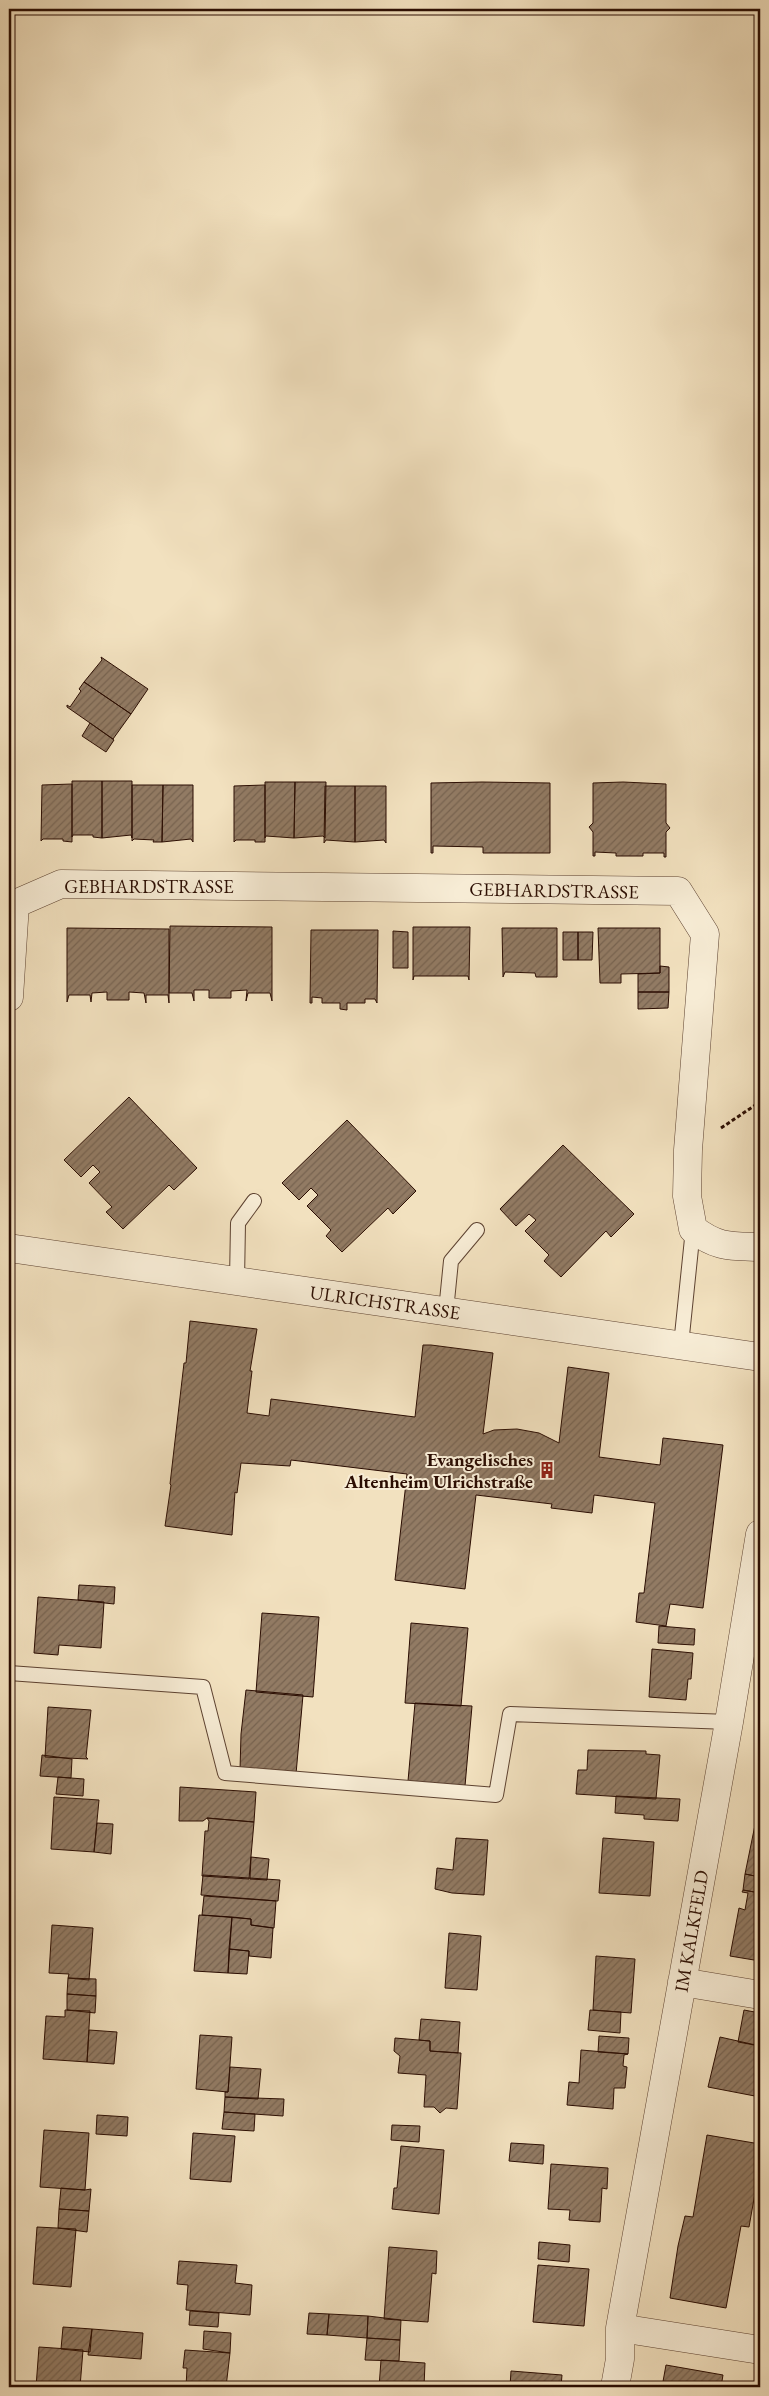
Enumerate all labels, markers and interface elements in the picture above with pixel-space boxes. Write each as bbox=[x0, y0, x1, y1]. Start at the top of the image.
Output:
street label: GEBHARDSTRASSE bbox=[64, 874, 234, 899]
street label: GEBHARDSTRASSE bbox=[469, 877, 639, 904]
street label: ULRICHSTRASSE bbox=[308, 1280, 462, 1325]
place label: Evangelisches Altenheim Ulrichstraße bbox=[344, 1447, 533, 1494]
building icon: Evangelisches Altenheim Ulrichstraße bbox=[537, 1460, 557, 1480]
street label: IM KALKFELD bbox=[668, 1868, 715, 1994]

